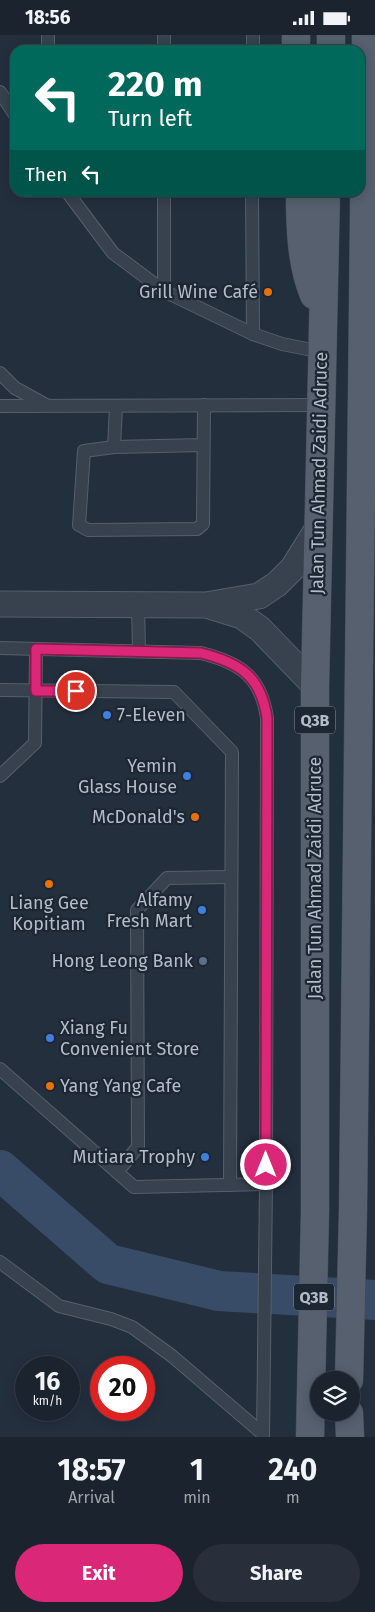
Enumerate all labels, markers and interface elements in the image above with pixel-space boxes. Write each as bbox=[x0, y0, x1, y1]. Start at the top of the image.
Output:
text: 18:56 bbox=[25, 6, 70, 29]
text: 220 m bbox=[108, 63, 203, 105]
icon: left bbox=[25, 65, 90, 130]
text: Turn left bbox=[108, 105, 192, 132]
icon: left bbox=[77, 160, 105, 188]
text: Then bbox=[25, 163, 67, 186]
place label: Grill Wine Café bbox=[139, 281, 258, 303]
marker: Grill Wine Café bbox=[262, 286, 274, 298]
street label: Jalan Tun Ahmad Zaidi Adruce bbox=[306, 352, 332, 594]
pin bbox=[55, 670, 97, 712]
icon: arrive bbox=[62, 677, 90, 705]
place label: 7-Eleven bbox=[117, 704, 186, 726]
road number: Q3B bbox=[295, 707, 335, 733]
marker: 7-Eleven bbox=[101, 709, 113, 721]
place label: Yemin Glass House bbox=[78, 755, 177, 798]
street label: Jalan Tun Ahmad Zaidi Adruce bbox=[304, 757, 326, 999]
marker: Yemin Glass House bbox=[181, 770, 193, 782]
place label: McDonald's bbox=[92, 806, 185, 828]
marker: McDonald's bbox=[189, 811, 201, 823]
marker: Liang Gee Kopitiam bbox=[43, 878, 55, 890]
place label: Alfamy Fresh Mart bbox=[107, 889, 192, 932]
place label: Liang Gee Kopitiam bbox=[9, 892, 89, 935]
marker: Alfamy Fresh Mart bbox=[196, 904, 208, 916]
place label: Hong Leong Bank bbox=[52, 950, 194, 972]
marker: Hong Leong Bank bbox=[197, 955, 209, 967]
place label: Xiang Fu Convenient Store bbox=[60, 1017, 199, 1060]
marker: Xiang Fu Convenient Store bbox=[44, 1032, 56, 1044]
place label: Yang Yang Cafe bbox=[60, 1075, 181, 1097]
marker: Yang Yang Cafe bbox=[44, 1080, 56, 1092]
position arrow bbox=[239, 1138, 291, 1190]
place label: Mutiara Trophy bbox=[73, 1146, 195, 1168]
marker: Mutiara Trophy bbox=[199, 1151, 211, 1163]
road number: Q3B bbox=[294, 1283, 334, 1311]
speed limit sign: 20 bbox=[90, 1356, 155, 1421]
text: 16 bbox=[35, 1367, 60, 1397]
map controls bbox=[310, 1371, 360, 1421]
button: layers bbox=[310, 1371, 360, 1421]
text: km/h bbox=[33, 1394, 62, 1408]
text: 18:57 bbox=[58, 1452, 126, 1488]
text: 1 bbox=[190, 1452, 204, 1488]
text: 240 bbox=[268, 1452, 317, 1488]
text: Arrival bbox=[68, 1488, 115, 1507]
text: min bbox=[183, 1488, 211, 1507]
text: m bbox=[286, 1488, 300, 1507]
button: Exit bbox=[15, 1544, 183, 1602]
button: Share bbox=[193, 1544, 360, 1602]

